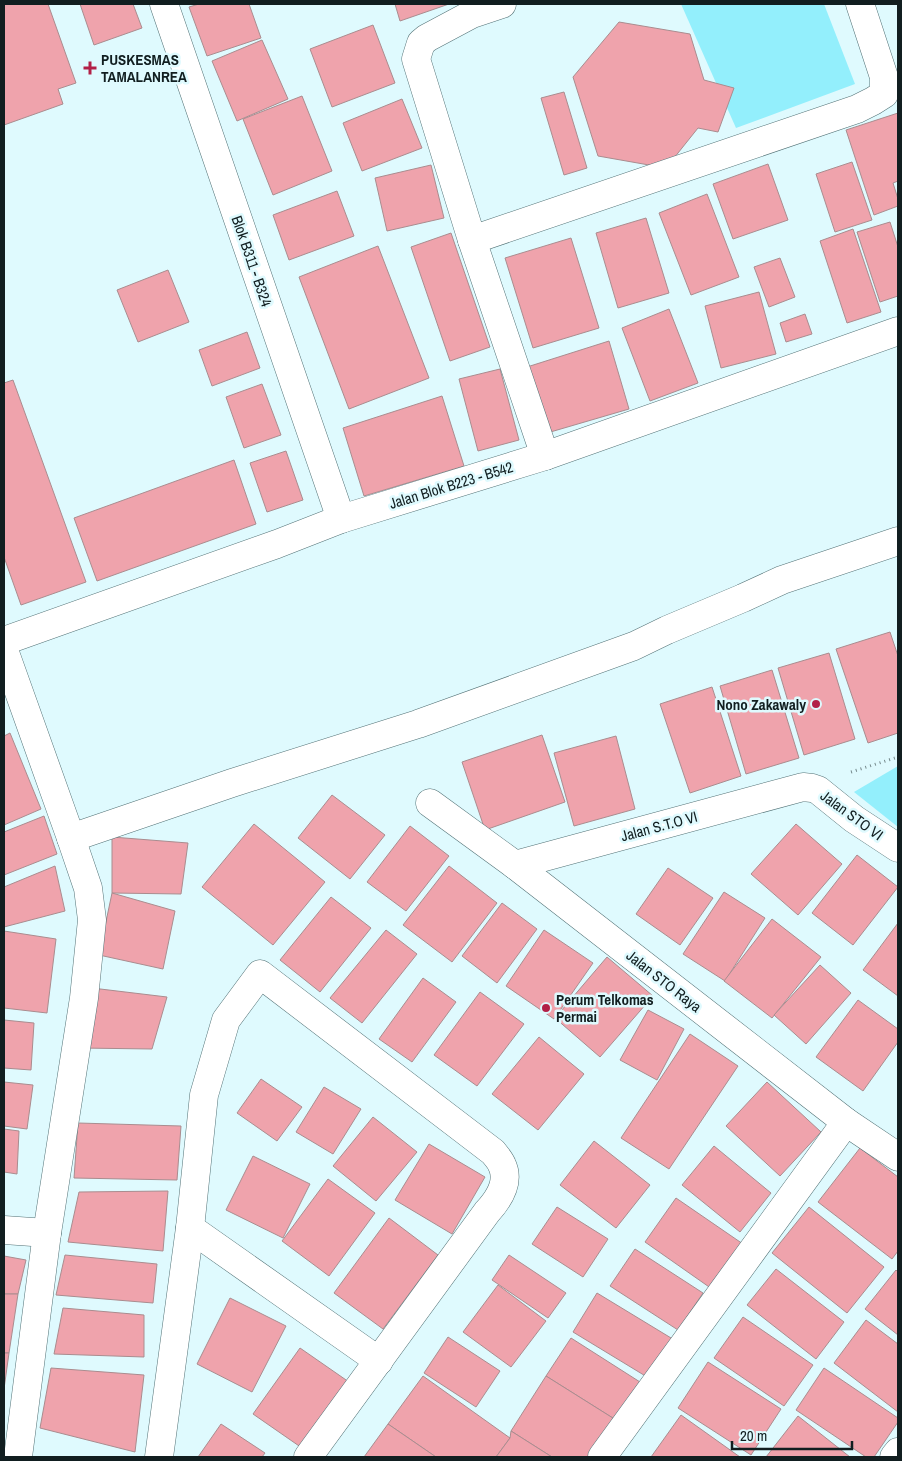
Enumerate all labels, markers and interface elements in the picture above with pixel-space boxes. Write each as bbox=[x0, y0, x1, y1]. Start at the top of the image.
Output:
place label: PUSKESMAS TAMALANREA bbox=[101, 49, 187, 87]
marker: PUSKESMAS TAMALANREA bbox=[83, 61, 97, 75]
street label: Blok B311 - B324 bbox=[227, 213, 277, 309]
street label: Jalan Blok B223 - B542 bbox=[386, 456, 516, 514]
place label: Nono Zakawaly bbox=[716, 694, 806, 715]
marker: Nono Zakawaly bbox=[810, 698, 822, 710]
street label: Jalan STO VI bbox=[816, 785, 888, 845]
street label: Jalan S.T.O VI bbox=[618, 806, 700, 846]
street label: Jalan STO Raya bbox=[622, 945, 706, 1017]
place label: Perum Telkomas Permai bbox=[556, 989, 654, 1027]
marker: Perum Telkomas Permai bbox=[540, 1002, 552, 1014]
scale bar bbox=[732, 1418, 852, 1450]
text: 20 m bbox=[740, 1425, 767, 1446]

